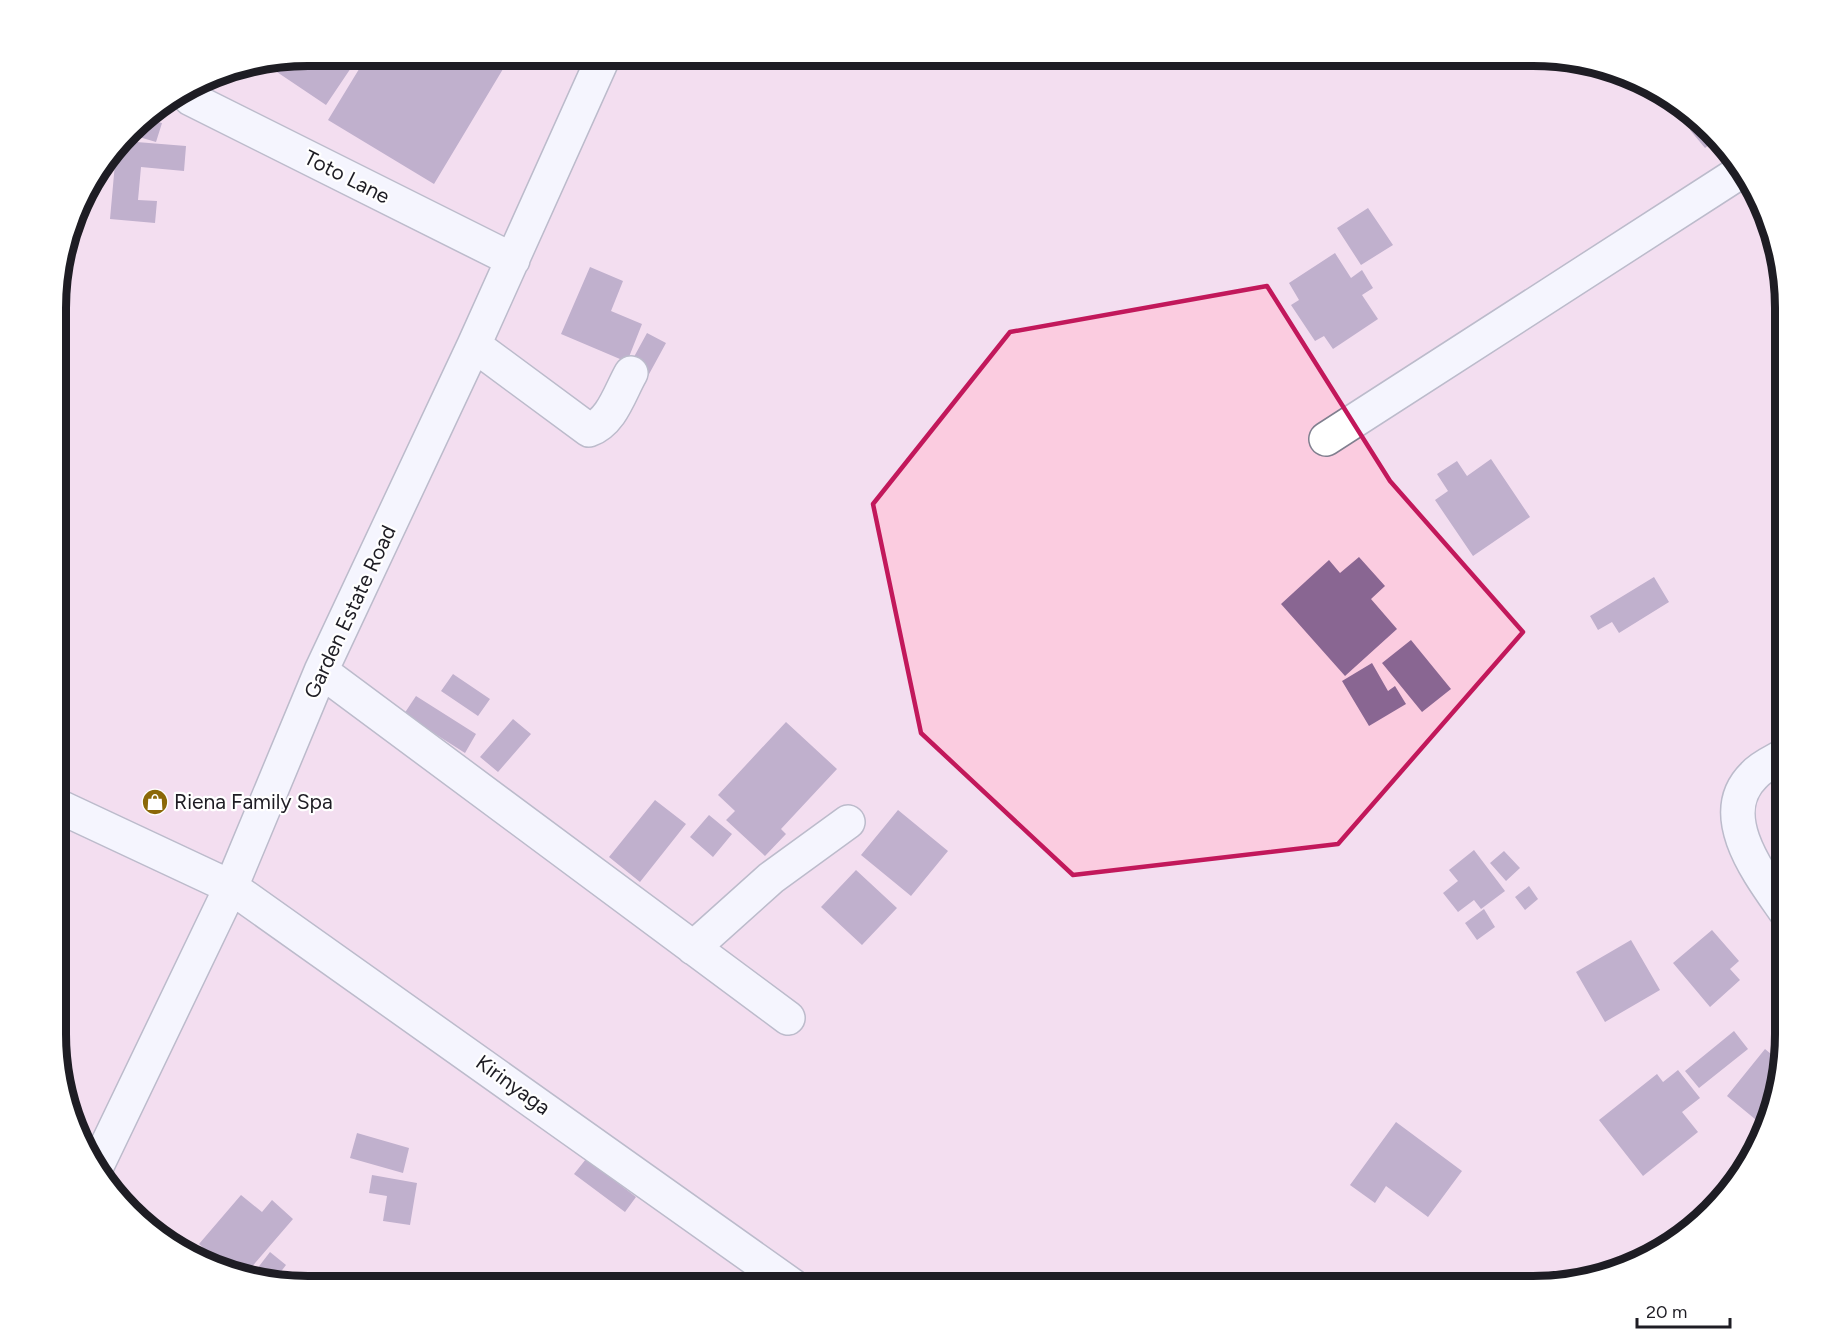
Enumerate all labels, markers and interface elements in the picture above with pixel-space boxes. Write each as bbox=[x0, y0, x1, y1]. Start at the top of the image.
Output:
street label: Toto Lane bbox=[300, 144, 394, 209]
street label: Garden Estate Road bbox=[298, 521, 401, 702]
shop icon: Riena Family Spa bbox=[140, 787, 170, 817]
place label: Riena Family Spa bbox=[174, 789, 333, 814]
street label: Kirinyaga bbox=[471, 1049, 555, 1120]
scale bar bbox=[1637, 1291, 1730, 1329]
text: 20 m bbox=[1646, 1301, 1687, 1323]

